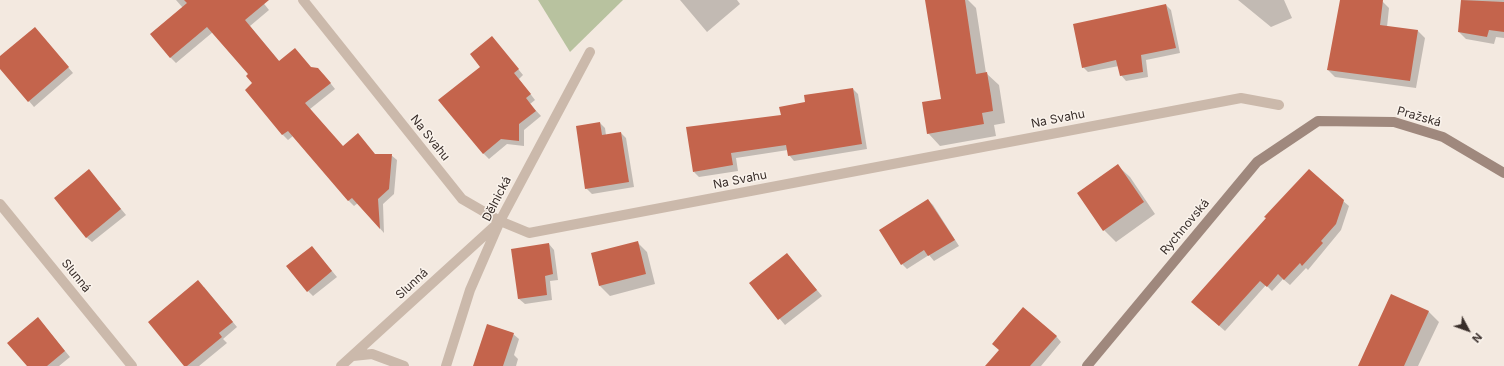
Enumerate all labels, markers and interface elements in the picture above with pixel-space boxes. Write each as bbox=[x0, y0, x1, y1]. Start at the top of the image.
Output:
street label: Pražská bbox=[1395, 104, 1443, 130]
street label: Na Svahu bbox=[1030, 107, 1086, 131]
street label: Na Svahu bbox=[407, 112, 453, 164]
street label: Na Svahu bbox=[712, 168, 768, 192]
street label: Dělnická bbox=[480, 174, 514, 224]
street label: Rychnovská bbox=[1157, 196, 1213, 258]
street label: Slunná bbox=[58, 256, 94, 296]
street label: Slunná bbox=[393, 266, 431, 302]
north arrow bbox=[1448, 310, 1488, 350]
text: N bbox=[1469, 330, 1485, 346]

